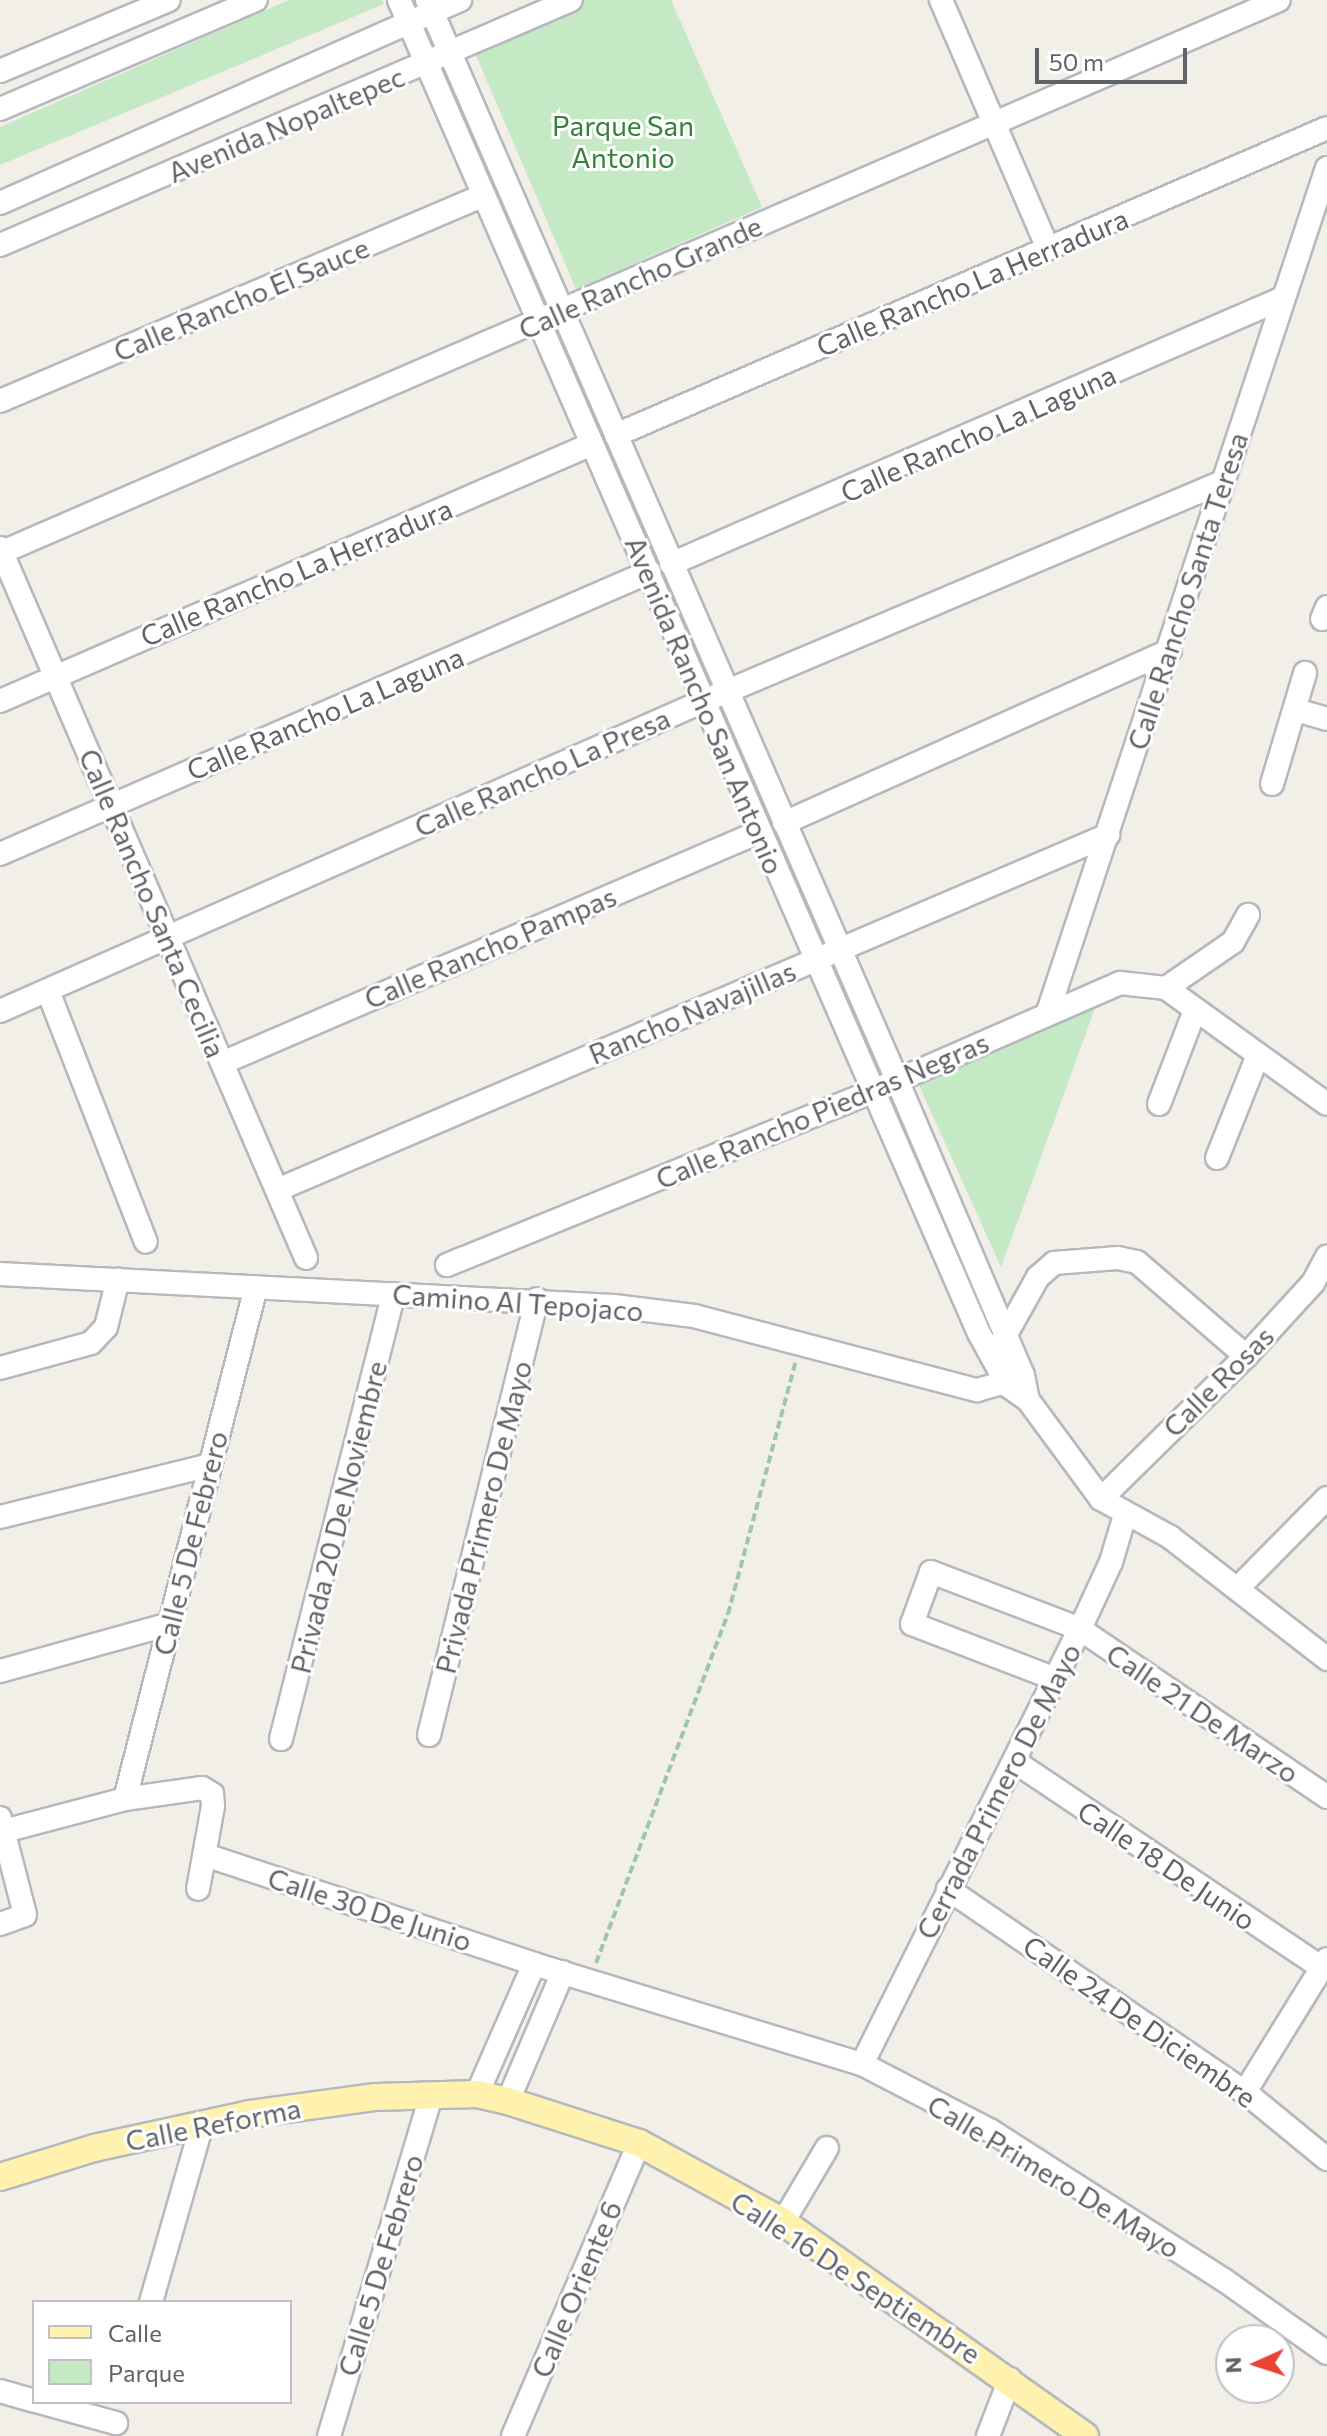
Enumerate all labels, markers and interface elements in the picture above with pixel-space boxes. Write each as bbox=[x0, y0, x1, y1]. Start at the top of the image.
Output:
scale bar bbox=[1039, 32, 1191, 82]
text: 50 m bbox=[1049, 47, 1104, 76]
street label: Avenida Nopaltepec bbox=[163, 59, 409, 189]
park label: Parque San Antonio bbox=[552, 108, 694, 174]
street label: Calle Rancho La Herradura bbox=[811, 201, 1133, 363]
street label: Calle Rancho Grande bbox=[513, 208, 767, 346]
street label: Calle Rancho El Sauce bbox=[108, 230, 374, 368]
street label: Calle Rancho La Laguna bbox=[835, 357, 1121, 509]
street label: Calle Rancho Santa Teresa bbox=[1120, 428, 1254, 754]
street label: Calle Rancho La Herradura bbox=[135, 491, 457, 653]
street label: Avenida Rancho San Antonio bbox=[619, 531, 791, 879]
street label: Calle Rancho La Laguna bbox=[181, 639, 469, 787]
street label: Calle Rancho La Presa bbox=[409, 701, 675, 843]
street label: Calle Rancho Santa Cecilia bbox=[73, 744, 233, 1062]
street label: Calle Rancho Pampas bbox=[359, 879, 621, 1015]
street label: Rancho Navajillas bbox=[584, 953, 800, 1071]
street label: Calle Rancho Piedras Negras bbox=[651, 1025, 993, 1195]
street label: Camino Al Tepojaco bbox=[391, 1276, 645, 1328]
street label: Calle Rosas bbox=[1156, 1319, 1280, 1443]
street label: Privada 20 De Noviembre bbox=[283, 1357, 393, 1677]
street label: Privada Primero De Mayo bbox=[428, 1357, 538, 1677]
street label: Calle 5 De Febrero bbox=[146, 1427, 234, 1659]
street label: Calle 21 De Marzo bbox=[1100, 1636, 1306, 1790]
street label: Cerrada Primero De Mayo bbox=[909, 1638, 1087, 1944]
street label: Calle 18 De Junio bbox=[1072, 1793, 1262, 1937]
street label: Calle 30 De Junio bbox=[264, 1860, 476, 1958]
street label: Calle 24 De Diciembre bbox=[1017, 1928, 1263, 2114]
street label: Calle Primero De Mayo bbox=[922, 2087, 1186, 2265]
street label: Calle Reforma bbox=[122, 2091, 304, 2157]
street label: Calle 5 De Febrero bbox=[330, 2150, 430, 2380]
street label: Calle 16 De Septiembre bbox=[725, 2184, 987, 2370]
street label: Calle Oriente 6 bbox=[524, 2196, 628, 2382]
legend bbox=[32, 2300, 292, 2404]
text: Calle bbox=[108, 2318, 162, 2347]
north arrow bbox=[1215, 2324, 1295, 2404]
text: N bbox=[1219, 2356, 1246, 2374]
text: Parque bbox=[108, 2358, 185, 2387]

